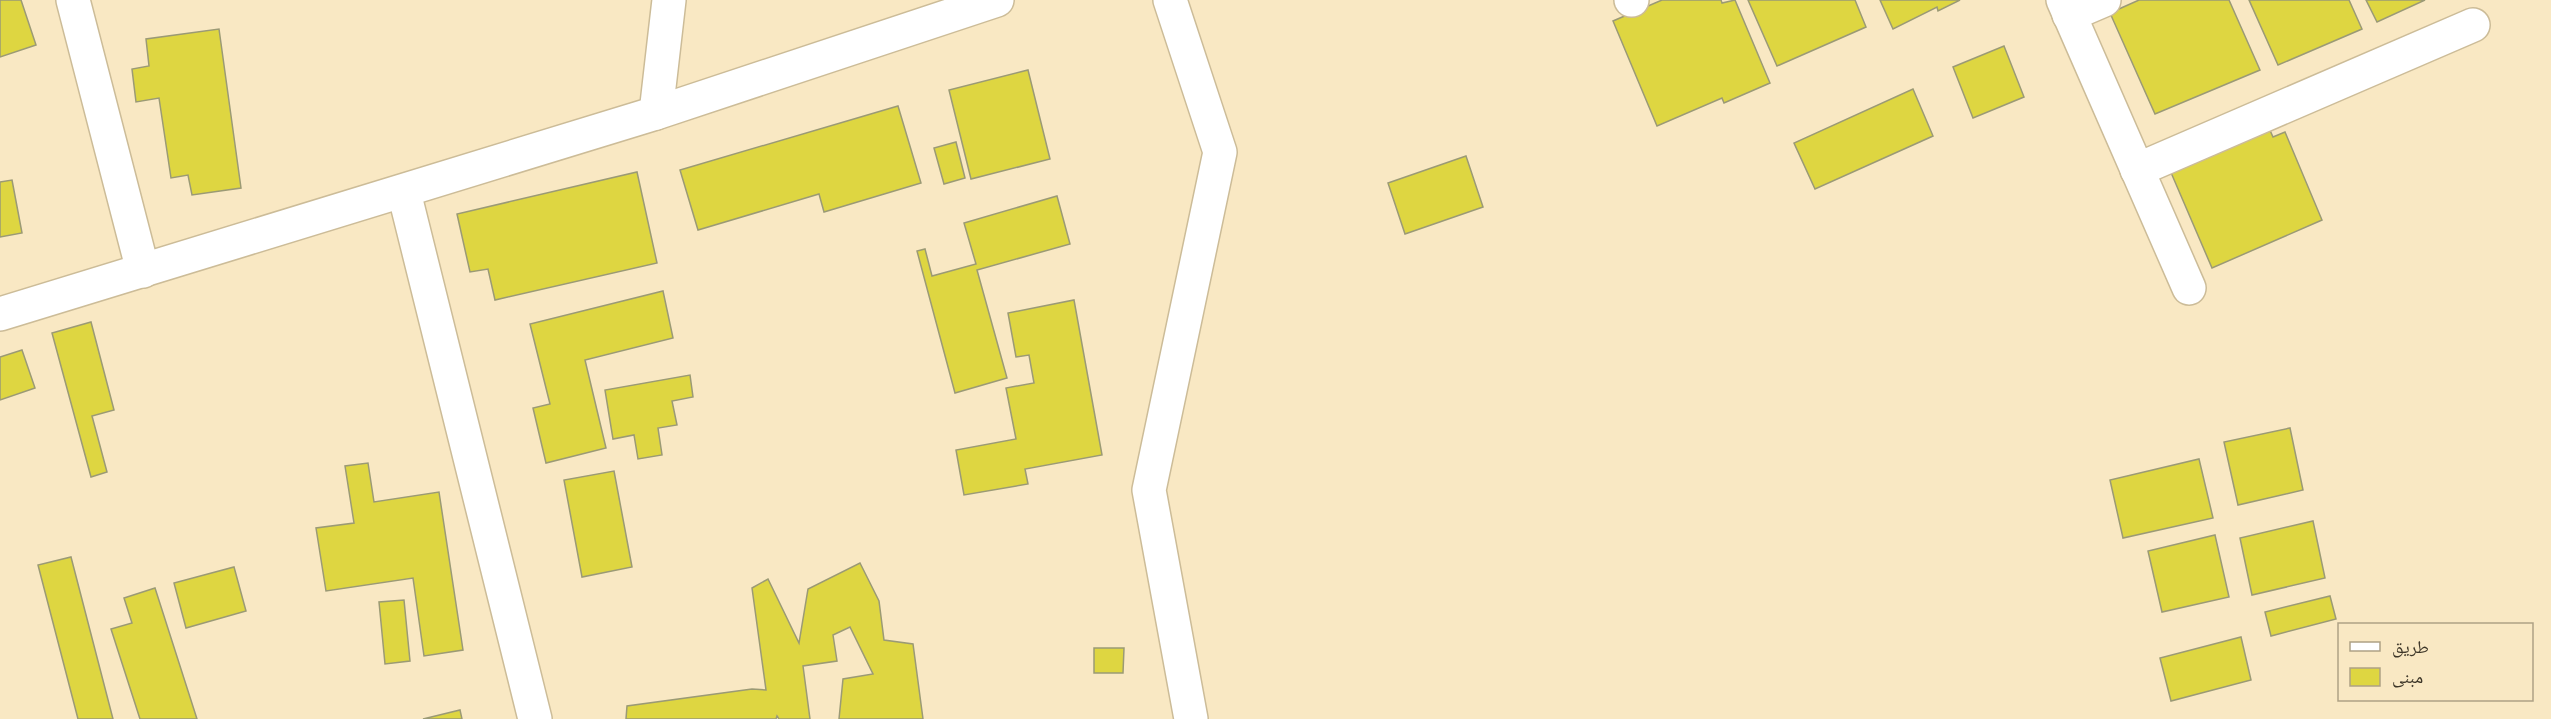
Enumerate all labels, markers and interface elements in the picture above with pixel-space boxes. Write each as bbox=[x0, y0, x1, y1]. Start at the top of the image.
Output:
legend bbox=[2338, 623, 2533, 701]
text: طريق bbox=[2392, 635, 2429, 658]
text: مبنى bbox=[2392, 665, 2423, 688]

